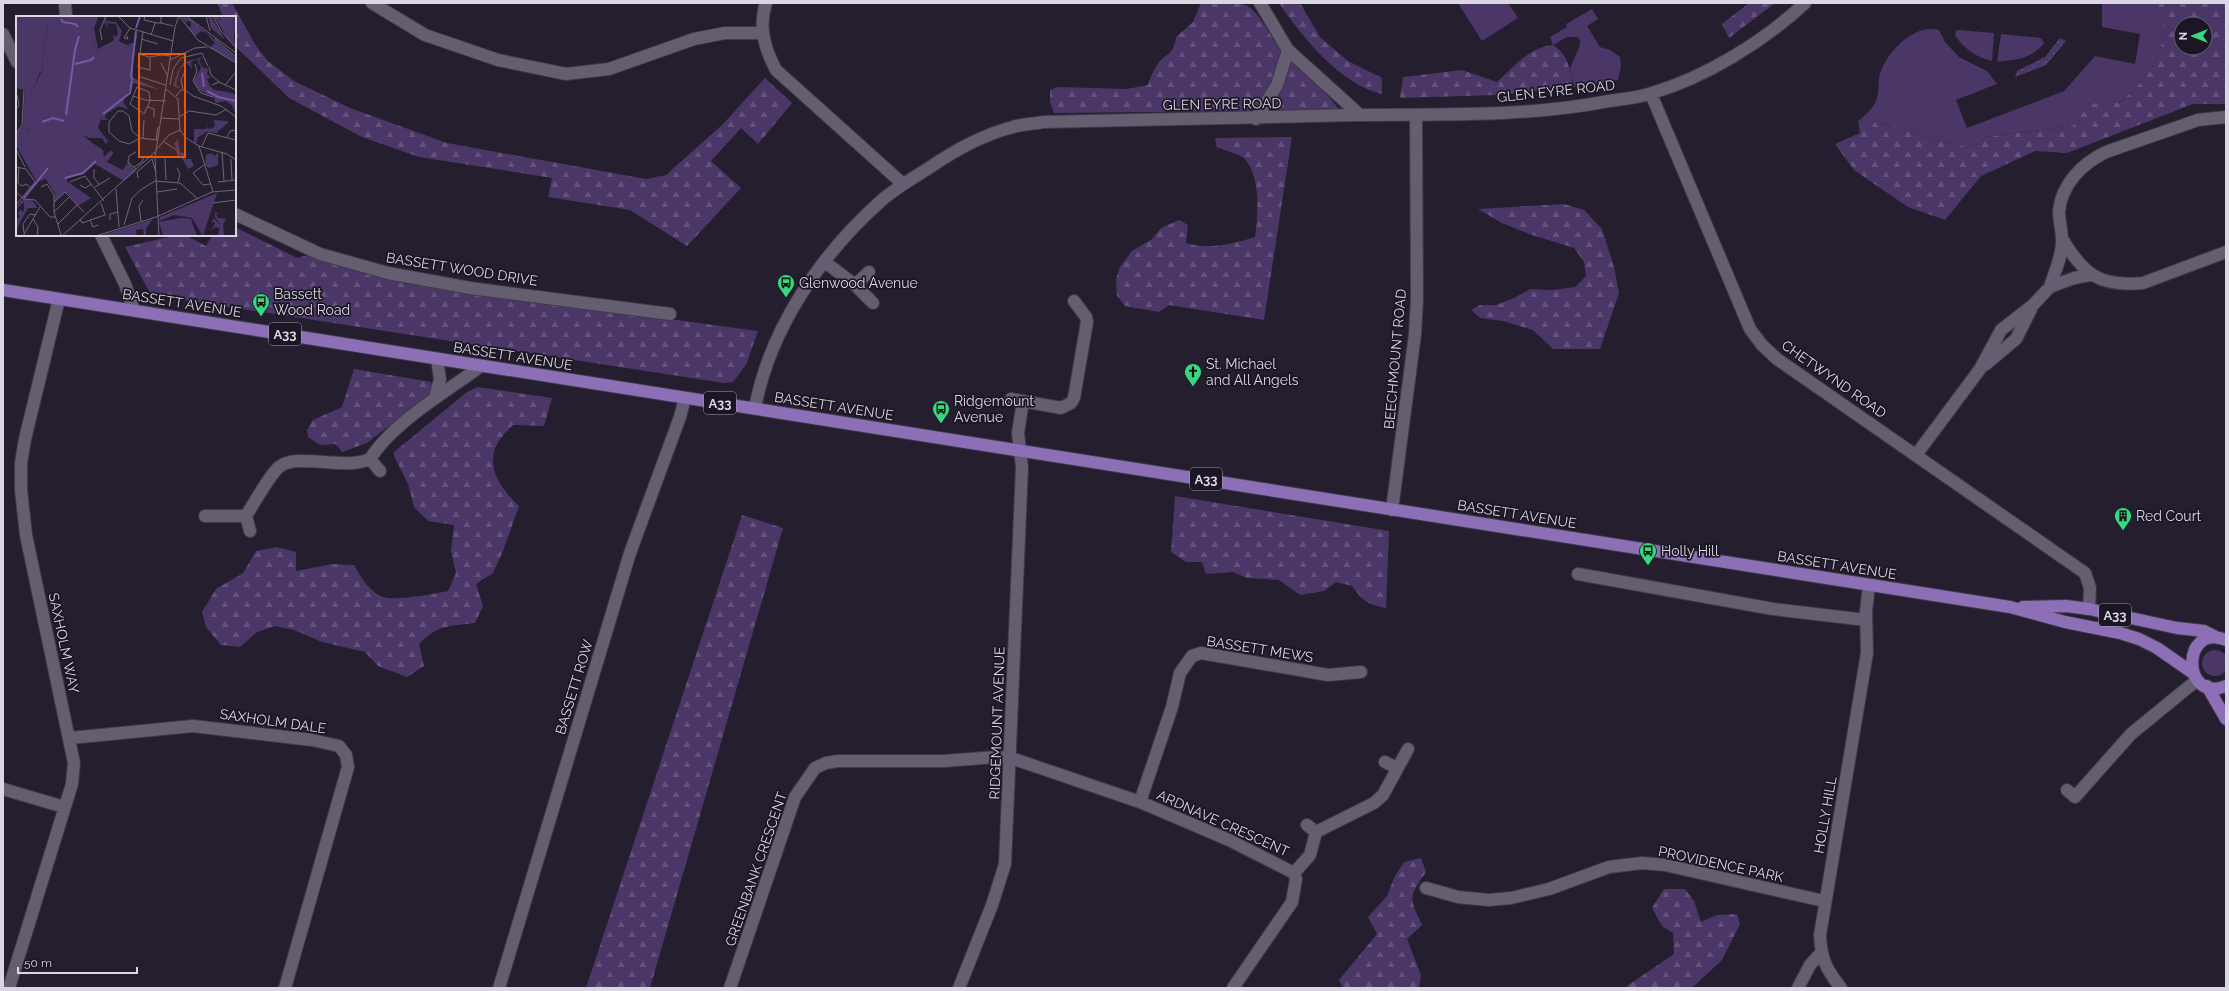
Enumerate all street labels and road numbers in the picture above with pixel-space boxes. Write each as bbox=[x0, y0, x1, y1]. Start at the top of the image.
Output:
street label: GLEN EYRE ROAD bbox=[1496, 77, 1616, 105]
street label: GLEN EYRE ROAD bbox=[1162, 95, 1282, 113]
street label: BASSETT WOOD DRIVE bbox=[385, 249, 539, 289]
street label: BASSETT AVENUE bbox=[121, 286, 243, 320]
street label: BEECHMOUNT ROAD bbox=[1381, 288, 1409, 430]
road number: A33 bbox=[269, 323, 301, 345]
street label: CHETWYND ROAD bbox=[1779, 337, 1889, 421]
street label: BASSETT AVENUE bbox=[452, 339, 574, 373]
street label: BASSETT AVENUE bbox=[773, 389, 895, 423]
road number: A33 bbox=[704, 392, 736, 414]
road number: A33 bbox=[1190, 468, 1222, 490]
street label: BASSETT AVENUE bbox=[1456, 497, 1578, 531]
street label: BASSETT AVENUE bbox=[1776, 548, 1898, 582]
street label: SAXHOLM WAY bbox=[46, 591, 82, 695]
road number: A33 bbox=[2099, 604, 2131, 626]
street label: BASSETT MEWS bbox=[1205, 633, 1315, 665]
street label: BASSETT ROW bbox=[552, 637, 596, 736]
street label: RIDGEMOUNT AVENUE bbox=[986, 646, 1008, 800]
street label: SAXHOLM DALE bbox=[219, 706, 327, 736]
street label: HOLLY HILL bbox=[1810, 775, 1840, 855]
street label: ARDNAVE CRESCENT bbox=[1154, 787, 1292, 860]
street label: GREENBANK CRESCENT bbox=[722, 789, 790, 948]
street label: PROVIDENCE PARK bbox=[1657, 843, 1785, 885]

